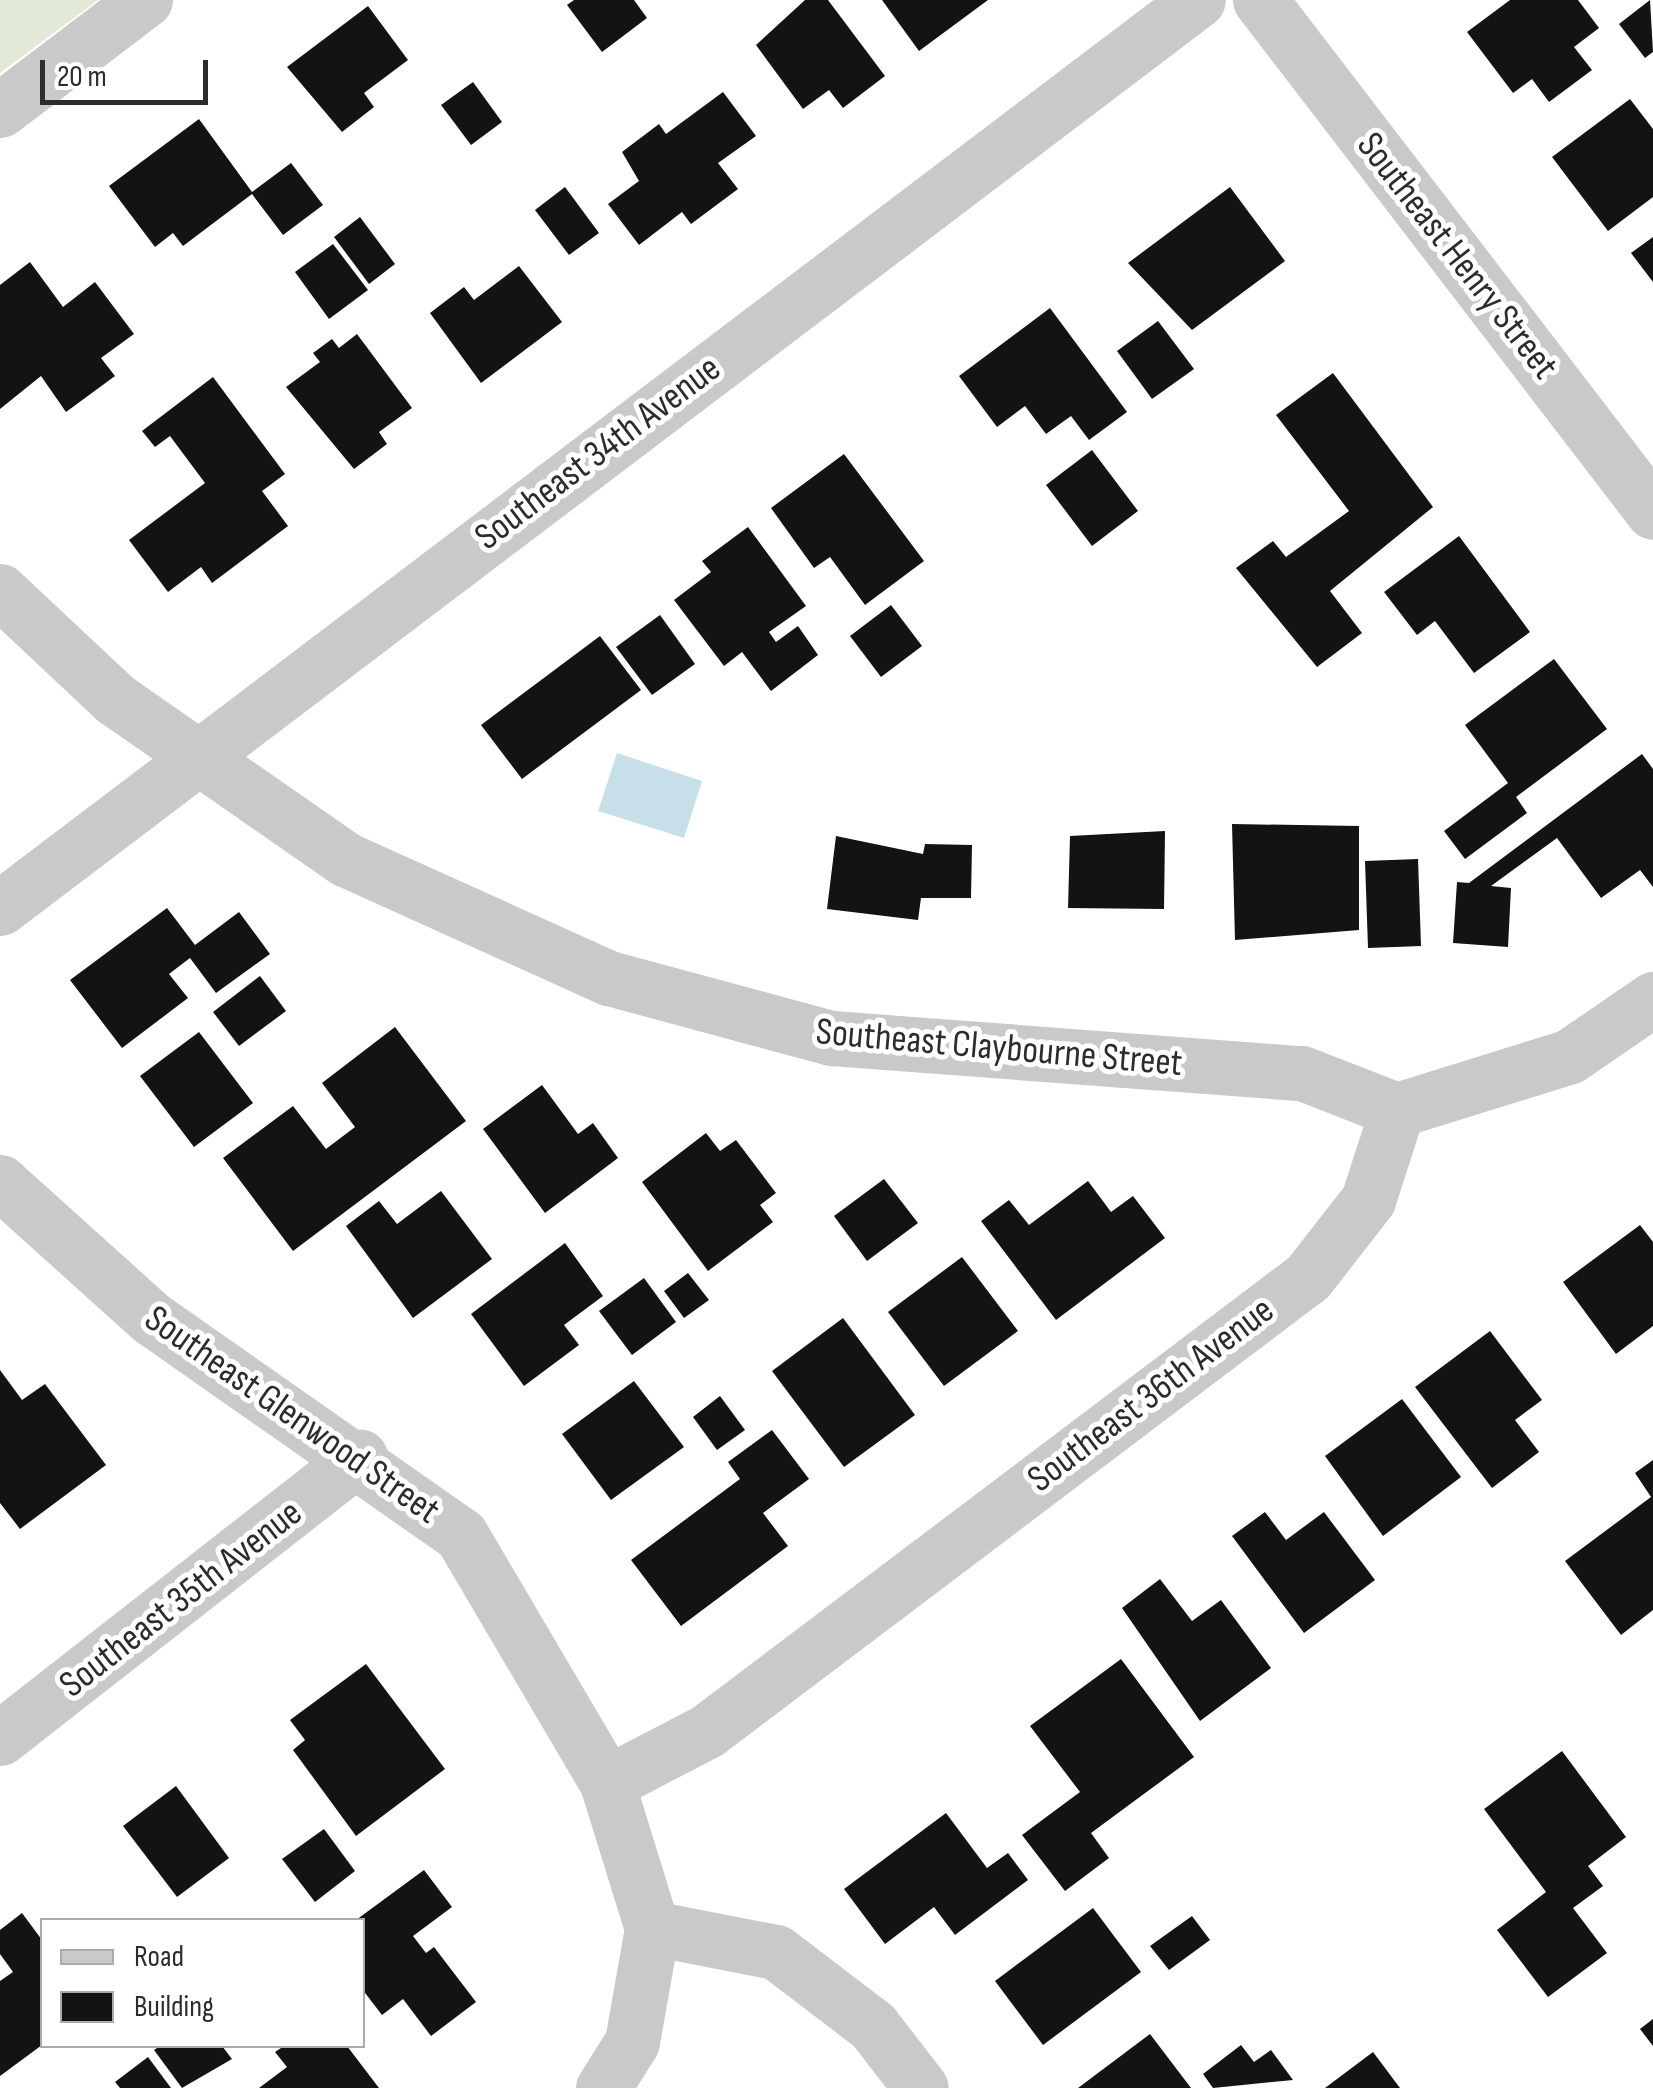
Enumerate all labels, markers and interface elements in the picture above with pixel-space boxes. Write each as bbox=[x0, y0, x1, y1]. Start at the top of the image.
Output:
scale bar bbox=[45, 40, 212, 102]
text: 20 m bbox=[57, 59, 107, 95]
street label: Southeast Henry Street bbox=[1347, 124, 1567, 388]
street label: Southeast 34th Avenue bbox=[466, 346, 730, 560]
street label: Southeast Claybourne Street bbox=[814, 1009, 1184, 1087]
street label: Southeast 36th Avenue bbox=[1019, 1288, 1283, 1502]
street label: Southeast Glenwood Street bbox=[136, 1296, 448, 1534]
street label: Southeast 35th Avenue bbox=[51, 1490, 311, 1708]
legend bbox=[40, 1918, 365, 2048]
text: Road bbox=[134, 1939, 184, 1975]
text: Building bbox=[134, 1989, 214, 2025]

